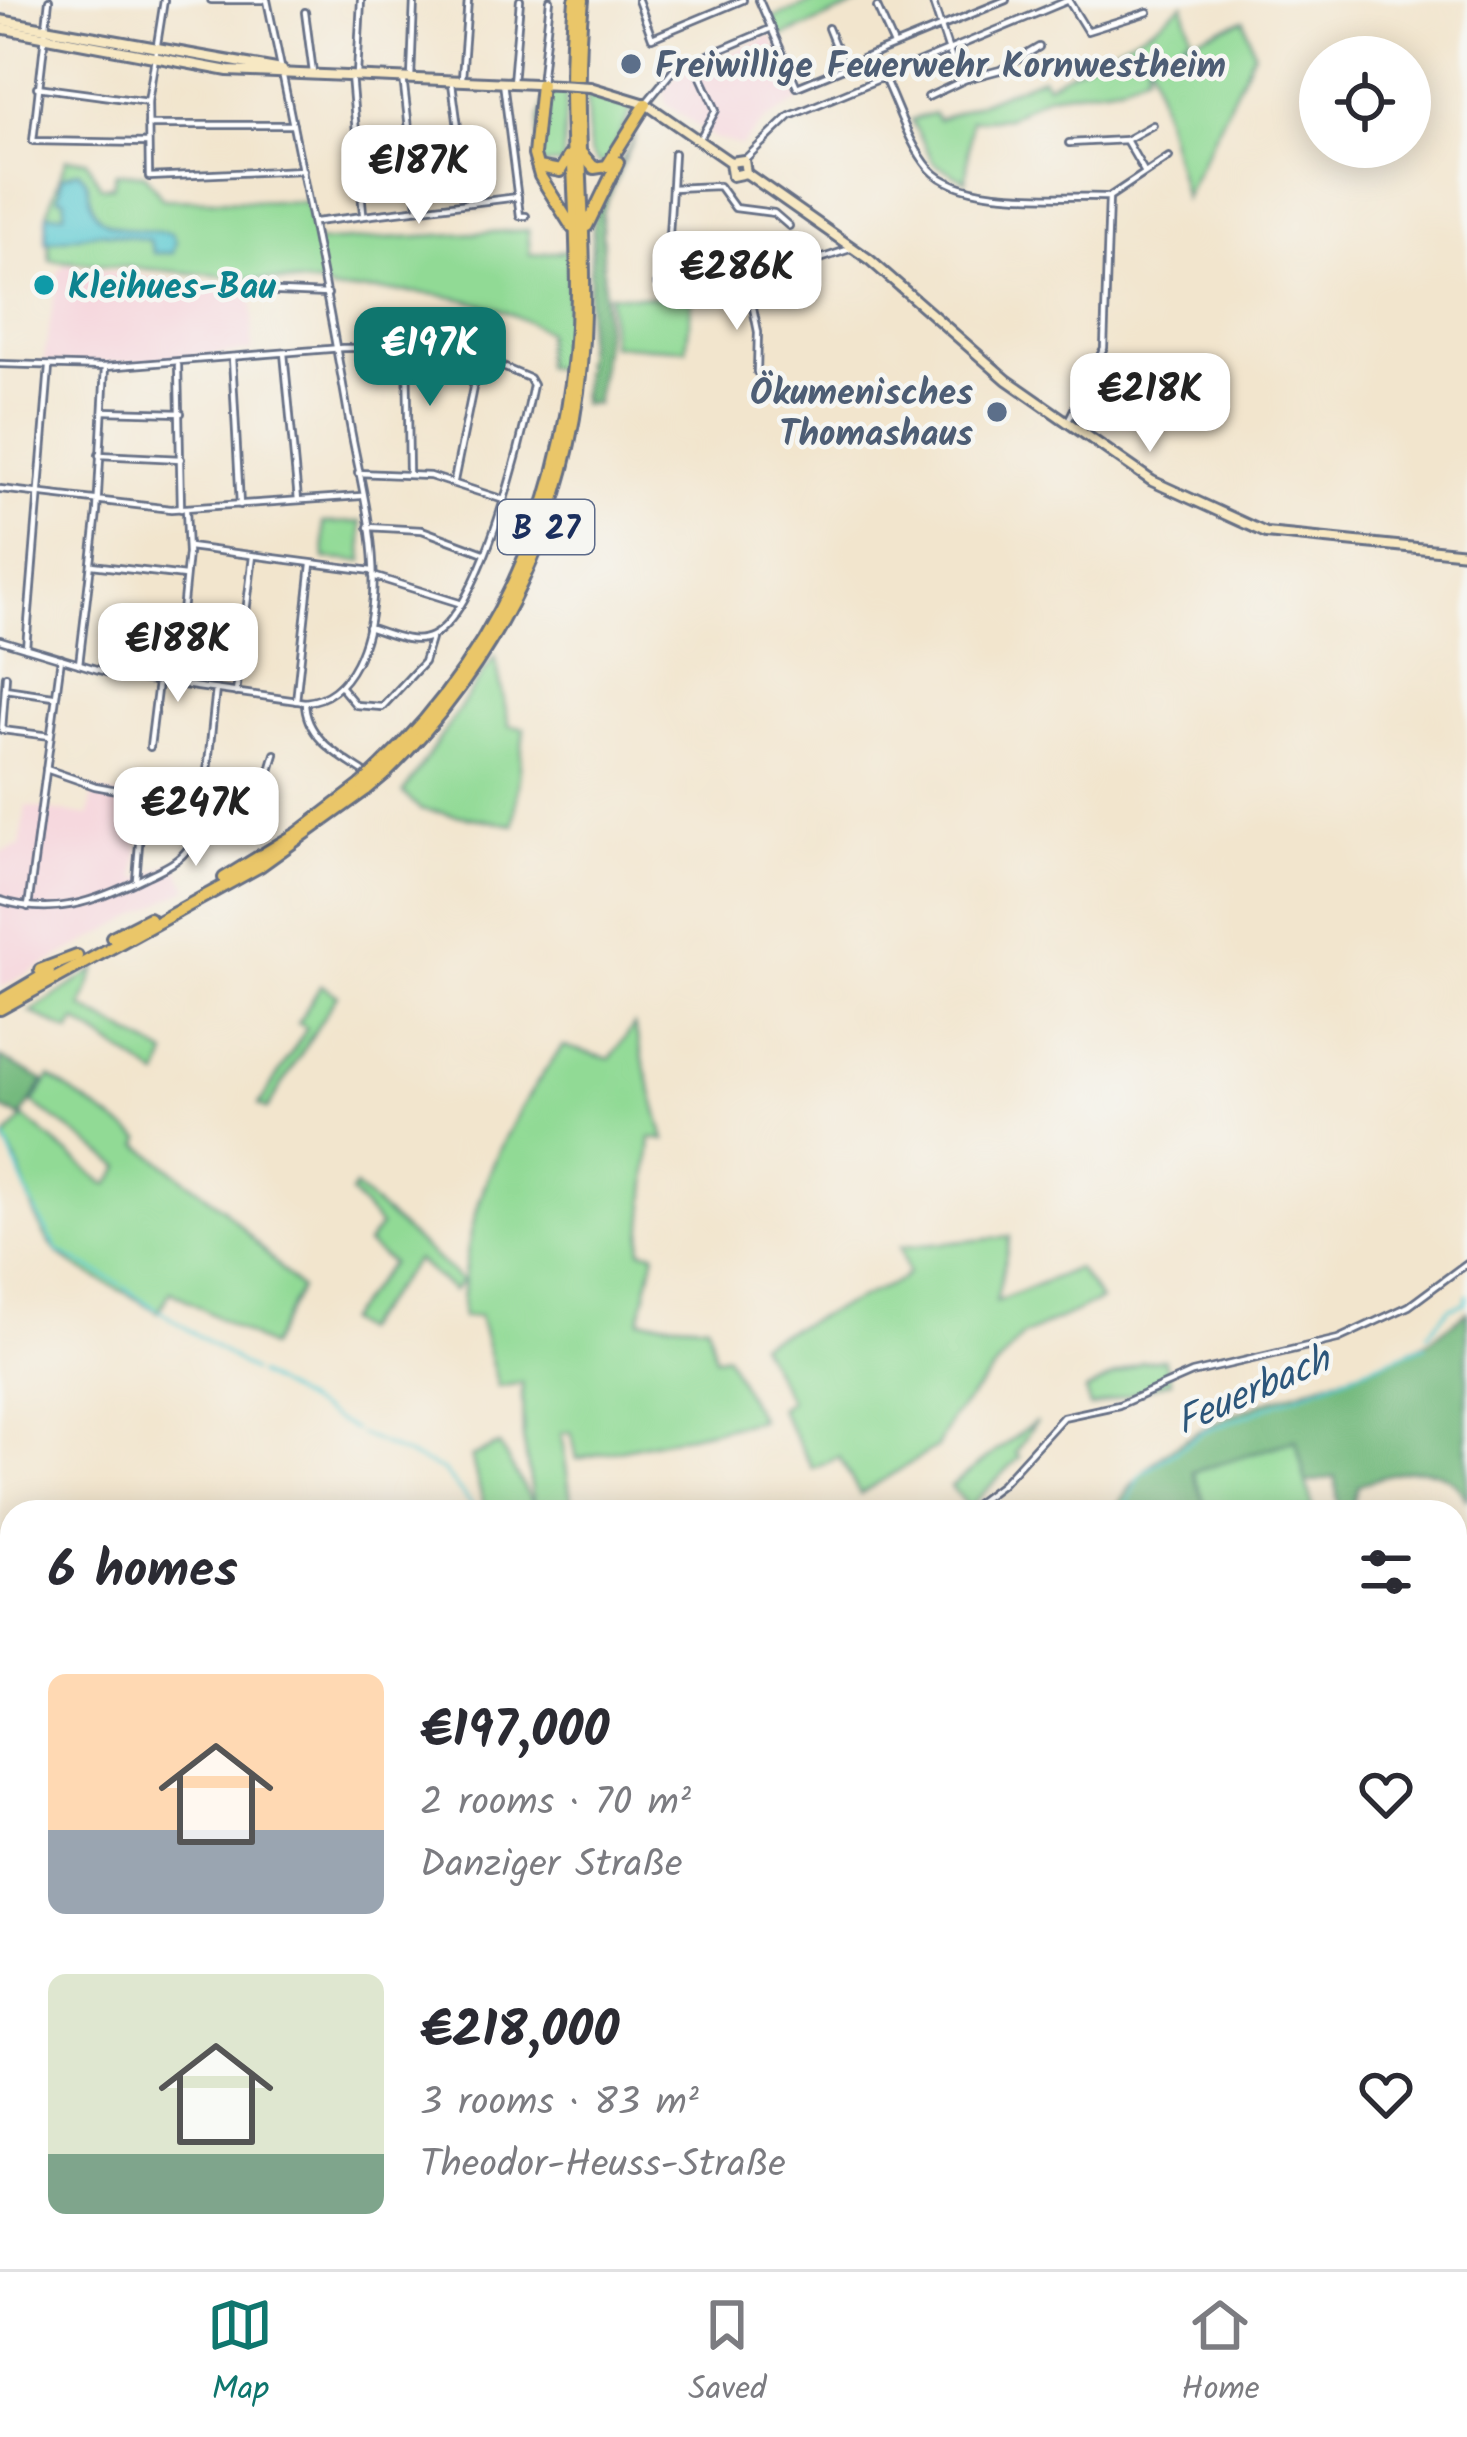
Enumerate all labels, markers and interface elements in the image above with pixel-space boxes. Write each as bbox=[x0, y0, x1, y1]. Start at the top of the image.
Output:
map controls bbox=[1299, 36, 1431, 168]
button: locate bbox=[1299, 36, 1431, 168]
place label: Freiwillige Feuerwehr Kornwestheim bbox=[655, 39, 1226, 96]
marker: Freiwillige Feuerwehr Kornwestheim bbox=[618, 51, 644, 77]
pin: €187K bbox=[335, 125, 503, 227]
text: €187K bbox=[368, 133, 470, 195]
pin: €286K bbox=[653, 231, 821, 333]
text: €286K bbox=[679, 239, 795, 301]
place label: Kleihues-Bau bbox=[68, 260, 276, 317]
marker: Kleihues-Bau bbox=[31, 272, 57, 298]
pin: €197K bbox=[346, 307, 514, 409]
text: €197K bbox=[381, 315, 479, 377]
pin: €218K bbox=[1066, 353, 1234, 455]
text: €218K bbox=[1097, 361, 1203, 423]
place label: Ökumenisches Thomashaus bbox=[750, 366, 973, 464]
marker: Ökumenisches Thomashaus bbox=[984, 399, 1010, 425]
road number: B 27 bbox=[498, 500, 594, 554]
pin: €188K bbox=[94, 603, 262, 705]
text: €188K bbox=[125, 611, 231, 673]
pin: €247K bbox=[112, 767, 280, 869]
text: €247K bbox=[141, 775, 251, 837]
water label: Feuerbach bbox=[1166, 1330, 1344, 1454]
text: 6 homes bbox=[48, 1532, 238, 1613]
icon: filters bbox=[1353, 1539, 1419, 1605]
text: €197,000 bbox=[420, 1692, 609, 1773]
icon: home bbox=[144, 1722, 288, 1866]
icon: heart bbox=[1353, 1761, 1419, 1827]
text: 2 rooms · 70 m² bbox=[420, 1773, 691, 1835]
text: Danziger Straße bbox=[420, 1835, 683, 1897]
text: €218,000 bbox=[420, 1992, 619, 2073]
icon: home bbox=[144, 2022, 288, 2166]
icon: heart bbox=[1353, 2061, 1419, 2127]
text: 3 rooms · 83 m² bbox=[420, 2073, 699, 2135]
text: Theodor-Heuss-Straße bbox=[420, 2135, 786, 2197]
tab: Map bbox=[207, 2292, 273, 2417]
tab: Saved bbox=[688, 2292, 767, 2417]
tab: Home bbox=[1181, 2292, 1260, 2417]

